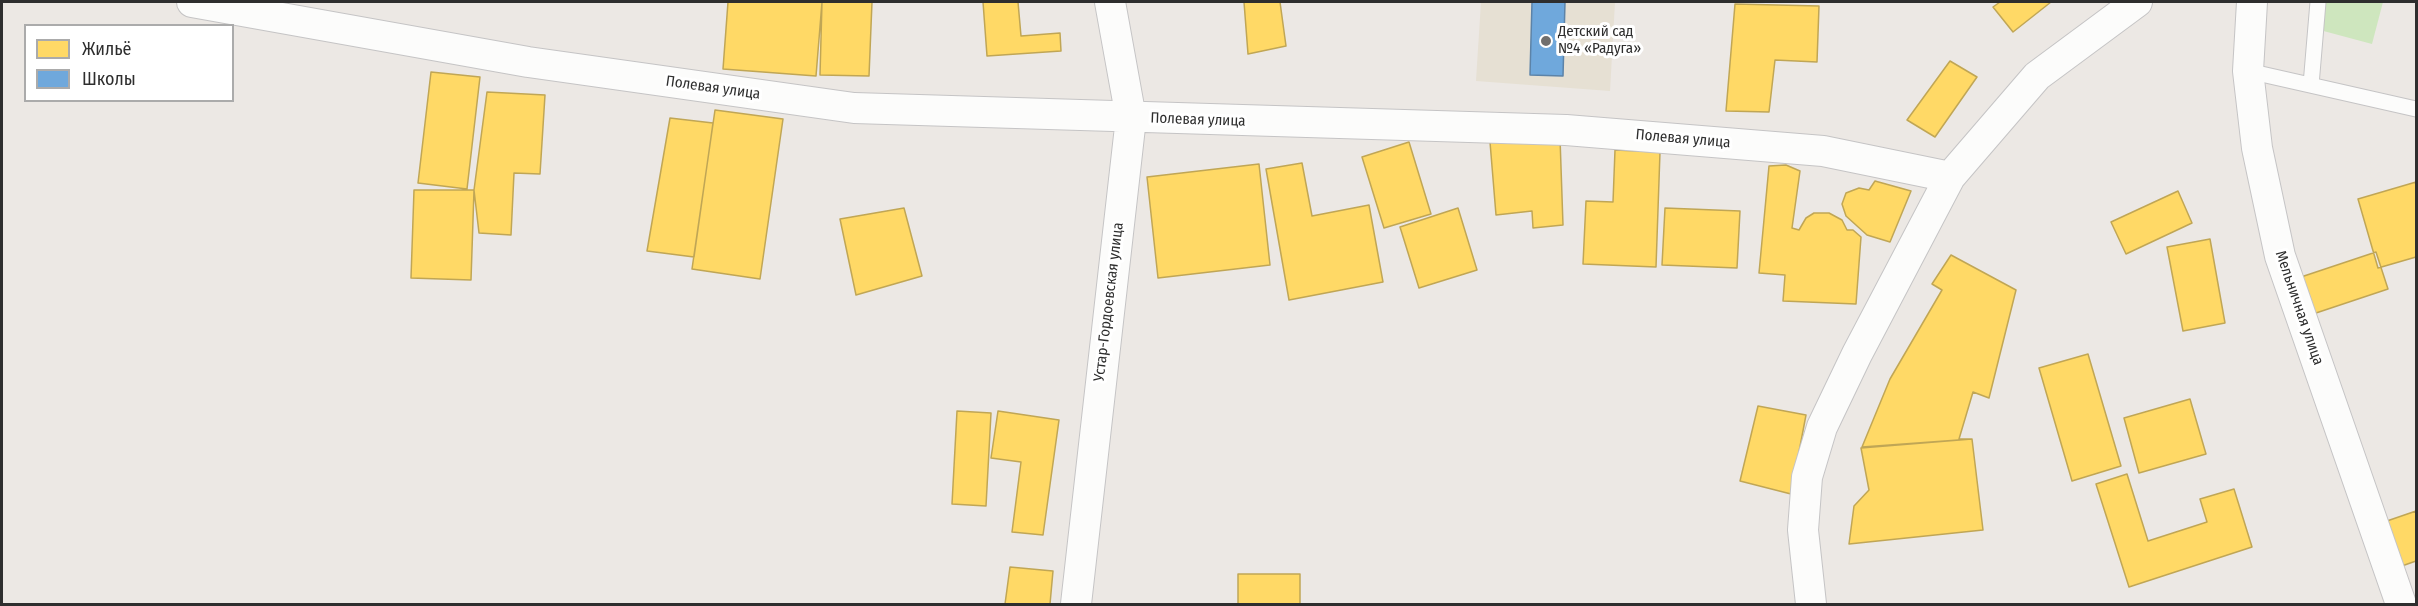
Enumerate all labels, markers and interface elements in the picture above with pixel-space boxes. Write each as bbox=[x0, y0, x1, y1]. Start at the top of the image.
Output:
place label: Детский сад №4 «Радуга» bbox=[1558, 23, 1641, 58]
legend bbox=[24, 24, 234, 102]
marker: Детский сад №4 «Радуга» bbox=[1539, 34, 1553, 48]
text: Жильё bbox=[82, 38, 132, 60]
text: Школы bbox=[82, 68, 136, 90]
street label: Полевая улица bbox=[665, 72, 761, 104]
street label: Полевая улица bbox=[1150, 109, 1246, 131]
street label: Полевая улица bbox=[1635, 126, 1731, 152]
street label: Устар-Гордоевская улица bbox=[1090, 221, 1128, 383]
street label: Мельничная улица bbox=[2271, 248, 2327, 368]

